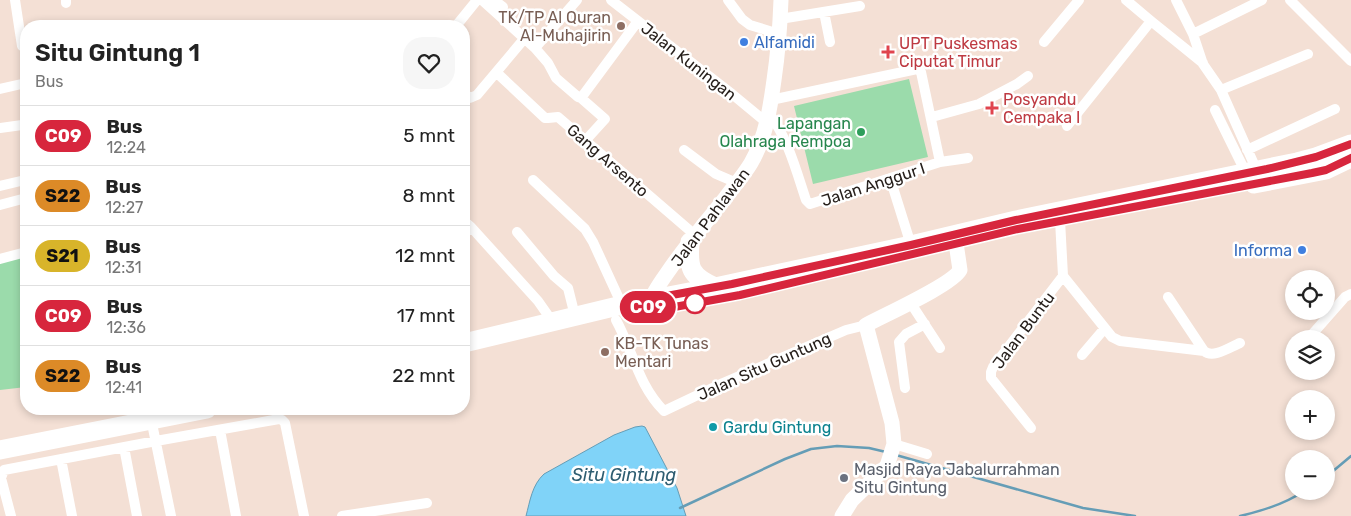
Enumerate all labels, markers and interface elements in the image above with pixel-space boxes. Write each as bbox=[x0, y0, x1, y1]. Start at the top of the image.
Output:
place label: TK/TP Al Quran Al-Muhajirin bbox=[498, 8, 611, 45]
street label: Jalan Kuningan bbox=[637, 18, 740, 104]
marker: TK/TP Al Quran Al-Muhajirin bbox=[615, 20, 627, 32]
place label: Alfamidi bbox=[754, 33, 815, 52]
place label: UPT Puskesmas Ciputat Timur bbox=[899, 34, 1018, 71]
marker: Alfamidi bbox=[738, 36, 750, 48]
button: heart bbox=[403, 37, 455, 89]
text: Situ Gintung 1 bbox=[35, 39, 200, 67]
marker: UPT Puskesmas Ciputat Timur bbox=[881, 45, 895, 59]
text: Bus bbox=[35, 72, 63, 91]
place label: Posyandu Cempaka I bbox=[1003, 90, 1080, 127]
marker: Posyandu Cempaka I bbox=[985, 101, 999, 115]
place label: Lapangan Olahraga Rempoa bbox=[720, 114, 851, 151]
text: Bus bbox=[106, 115, 142, 138]
street label: Gang Arsento bbox=[563, 120, 652, 201]
text: 5 mnt bbox=[403, 124, 455, 147]
text: C09 bbox=[45, 125, 81, 147]
marker: Lapangan Olahraga Rempoa bbox=[855, 126, 867, 138]
text: 12:24 bbox=[106, 138, 146, 157]
street label: Jalan Anggur I bbox=[819, 159, 927, 210]
street label: Jalan Pahlawan bbox=[667, 165, 753, 270]
text: Bus bbox=[105, 175, 141, 198]
text: 8 mnt bbox=[403, 184, 455, 207]
text: S22 bbox=[45, 185, 80, 207]
text: 12:27 bbox=[105, 198, 143, 217]
text: Bus bbox=[105, 235, 141, 258]
place label: Informa bbox=[1234, 241, 1292, 260]
text: 12 mnt bbox=[395, 244, 455, 267]
marker: Informa bbox=[1296, 244, 1308, 256]
text: S21 bbox=[46, 245, 79, 267]
text: 12:31 bbox=[105, 258, 142, 277]
map controls bbox=[1285, 270, 1335, 500]
button: locate bbox=[1285, 270, 1335, 320]
street label: Jalan Buntu bbox=[988, 288, 1058, 372]
line badge: C09 bbox=[619, 291, 677, 323]
unlabelled marker bbox=[684, 292, 706, 314]
text: Bus bbox=[106, 295, 142, 318]
text: C09 bbox=[630, 296, 666, 318]
text: 17 mnt bbox=[397, 304, 455, 327]
text: C09 bbox=[45, 305, 81, 327]
text: 12:36 bbox=[106, 318, 146, 337]
street label: Jalan Situ Guntung bbox=[695, 328, 834, 404]
button: layers bbox=[1285, 330, 1335, 380]
place label: KB-TK Tunas Mentari bbox=[615, 334, 709, 371]
marker: KB-TK Tunas Mentari bbox=[599, 346, 611, 358]
text: Bus bbox=[105, 355, 141, 378]
text: 22 mnt bbox=[392, 364, 455, 387]
text: S22 bbox=[45, 365, 80, 387]
text: 12:41 bbox=[105, 378, 142, 397]
button: + bbox=[1285, 390, 1335, 440]
place label: Gardu Gintung bbox=[723, 418, 831, 437]
marker: Gardu Gintung bbox=[707, 421, 719, 433]
button: − bbox=[1285, 450, 1335, 500]
place label: Masjid Raya Jabalurrahman Situ Gintung bbox=[854, 460, 1060, 497]
water label: Situ Gintung bbox=[572, 464, 677, 486]
marker: Masjid Raya Jabalurrahman Situ Gintung bbox=[838, 472, 850, 484]

